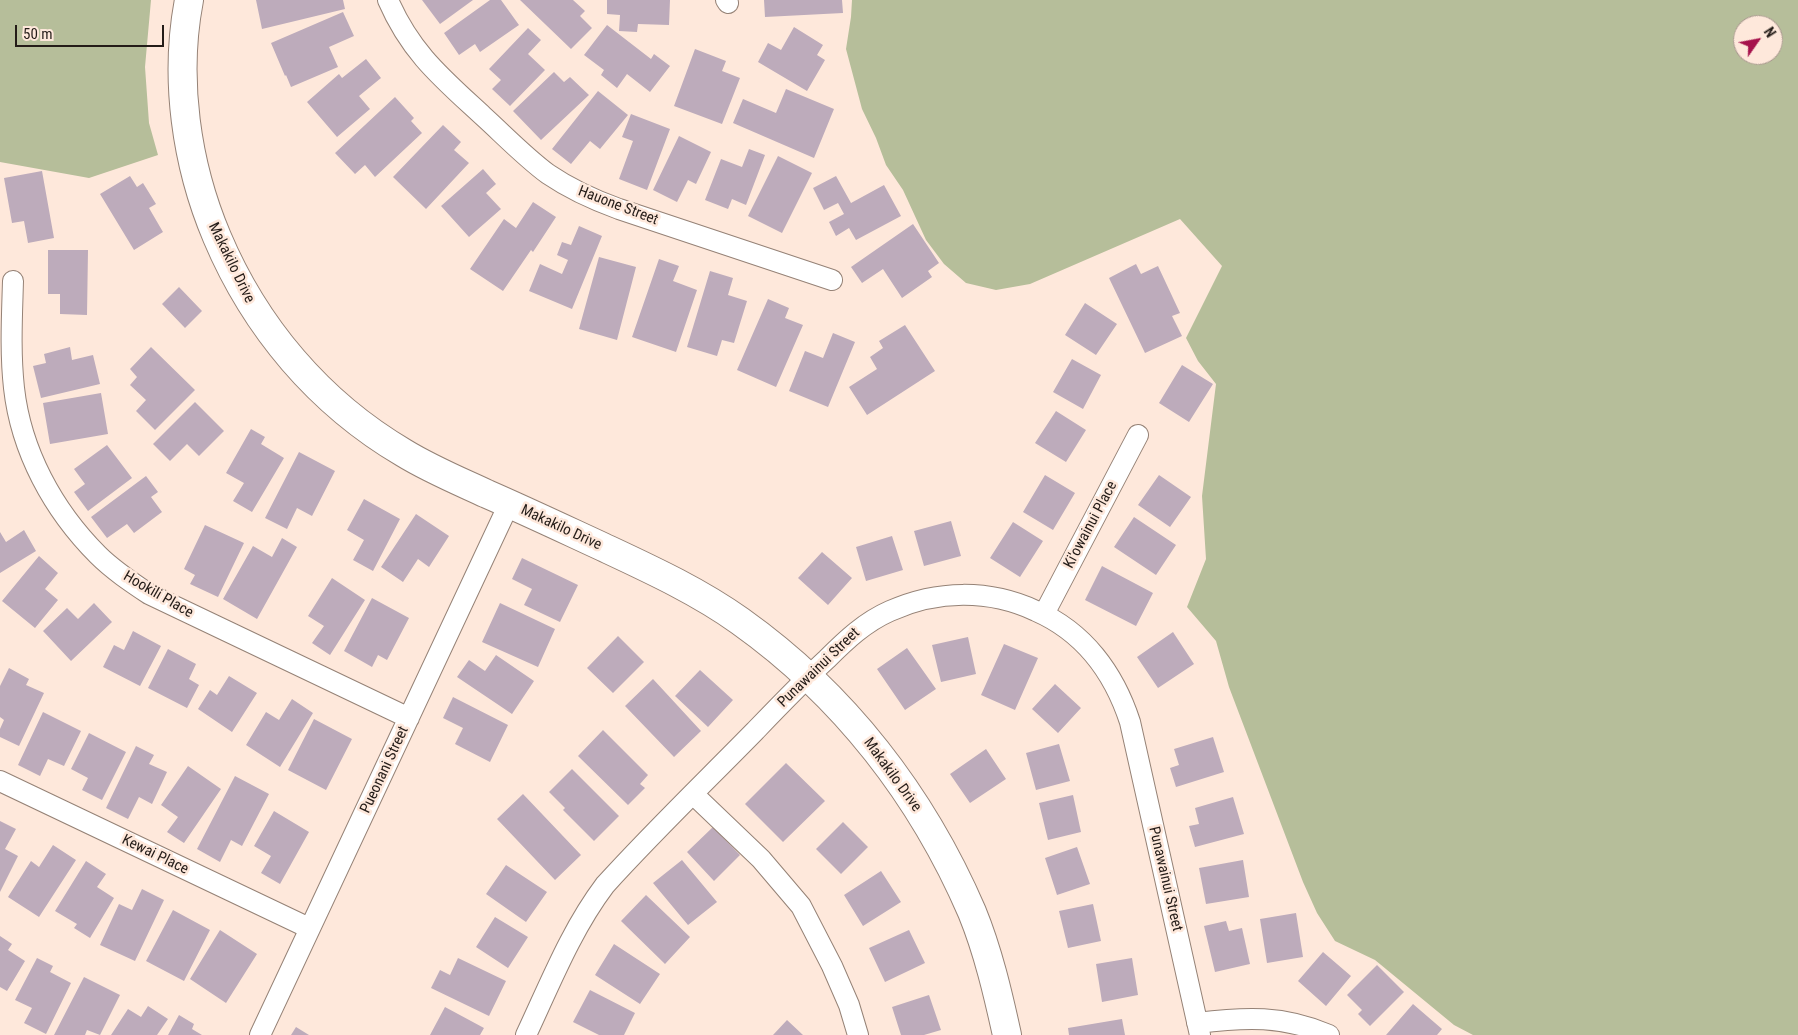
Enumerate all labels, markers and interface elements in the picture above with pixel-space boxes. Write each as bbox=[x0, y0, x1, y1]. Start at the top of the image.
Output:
scale bar bbox=[18, 15, 166, 47]
north arrow bbox=[1733, 15, 1783, 65]
text: N bbox=[1761, 24, 1779, 40]
text: 50 m bbox=[23, 25, 53, 43]
street label: Hauone Street bbox=[575, 183, 661, 229]
street label: Makakilo Drive bbox=[204, 220, 258, 306]
street label: Ki'owainui Place bbox=[1061, 478, 1121, 572]
street label: Makakilo Drive bbox=[518, 501, 604, 555]
street label: Hookili Place bbox=[120, 568, 196, 622]
street label: Punawainui Street bbox=[774, 624, 864, 712]
street label: Pueonani Street bbox=[357, 724, 413, 816]
street label: Makakilo Drive bbox=[859, 735, 925, 815]
street label: Punawainui Street bbox=[1144, 825, 1186, 933]
street label: Kewai Place bbox=[119, 831, 191, 879]

